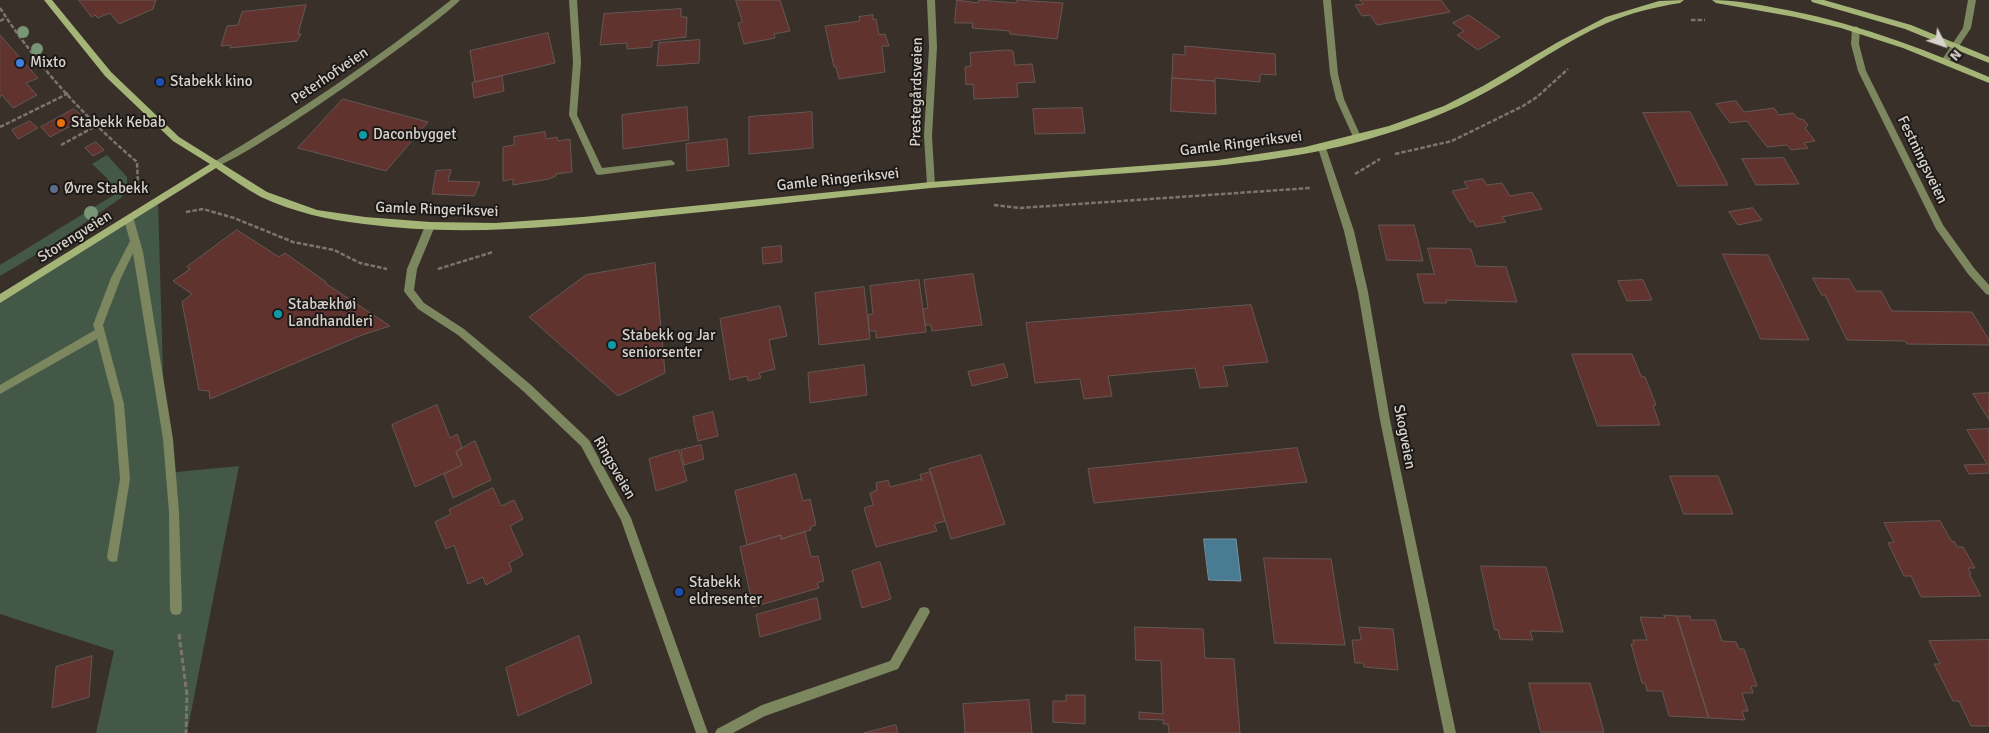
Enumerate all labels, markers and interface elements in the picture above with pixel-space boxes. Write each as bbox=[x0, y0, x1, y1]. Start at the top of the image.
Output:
north arrow bbox=[1919, 20, 1969, 70]
street label: Prestegårdsveien bbox=[907, 37, 927, 147]
street label: Peterhofveien bbox=[288, 44, 372, 108]
text: N bbox=[1946, 46, 1965, 64]
place label: Mixto bbox=[30, 54, 66, 72]
marker: Mixto bbox=[14, 57, 26, 69]
place label: Stabekk kino bbox=[170, 73, 252, 91]
marker: Stabekk kino bbox=[154, 76, 166, 88]
street label: Festningsveien bbox=[1893, 113, 1951, 207]
place label: Stabekk Kebab bbox=[71, 114, 166, 132]
marker: Stabekk Kebab bbox=[55, 117, 67, 129]
place label: Daconbygget bbox=[373, 126, 457, 144]
street label: Gamle Ringeriksvei bbox=[1179, 128, 1303, 160]
marker: Daconbygget bbox=[357, 129, 369, 141]
street label: Gamle Ringeriksvei bbox=[776, 165, 900, 195]
place label: Øvre Stabekk bbox=[64, 180, 148, 198]
marker: Øvre Stabekk bbox=[48, 183, 60, 195]
street label: Gamle Ringeriksvei bbox=[375, 199, 499, 221]
street label: Storengveien bbox=[35, 207, 115, 267]
place label: Stabækhøi Landhandleri bbox=[288, 296, 373, 331]
marker: Stabækhøi Landhandleri bbox=[272, 308, 284, 320]
place label: Stabekk og Jar seniorsenter bbox=[622, 327, 715, 362]
marker: Stabekk og Jar seniorsenter bbox=[606, 339, 618, 351]
street label: Skogveien bbox=[1389, 403, 1419, 471]
street label: Ringsveien bbox=[589, 433, 639, 503]
place label: Stabekk eldresenter bbox=[689, 574, 762, 609]
marker: Stabekk eldresenter bbox=[673, 586, 685, 598]

